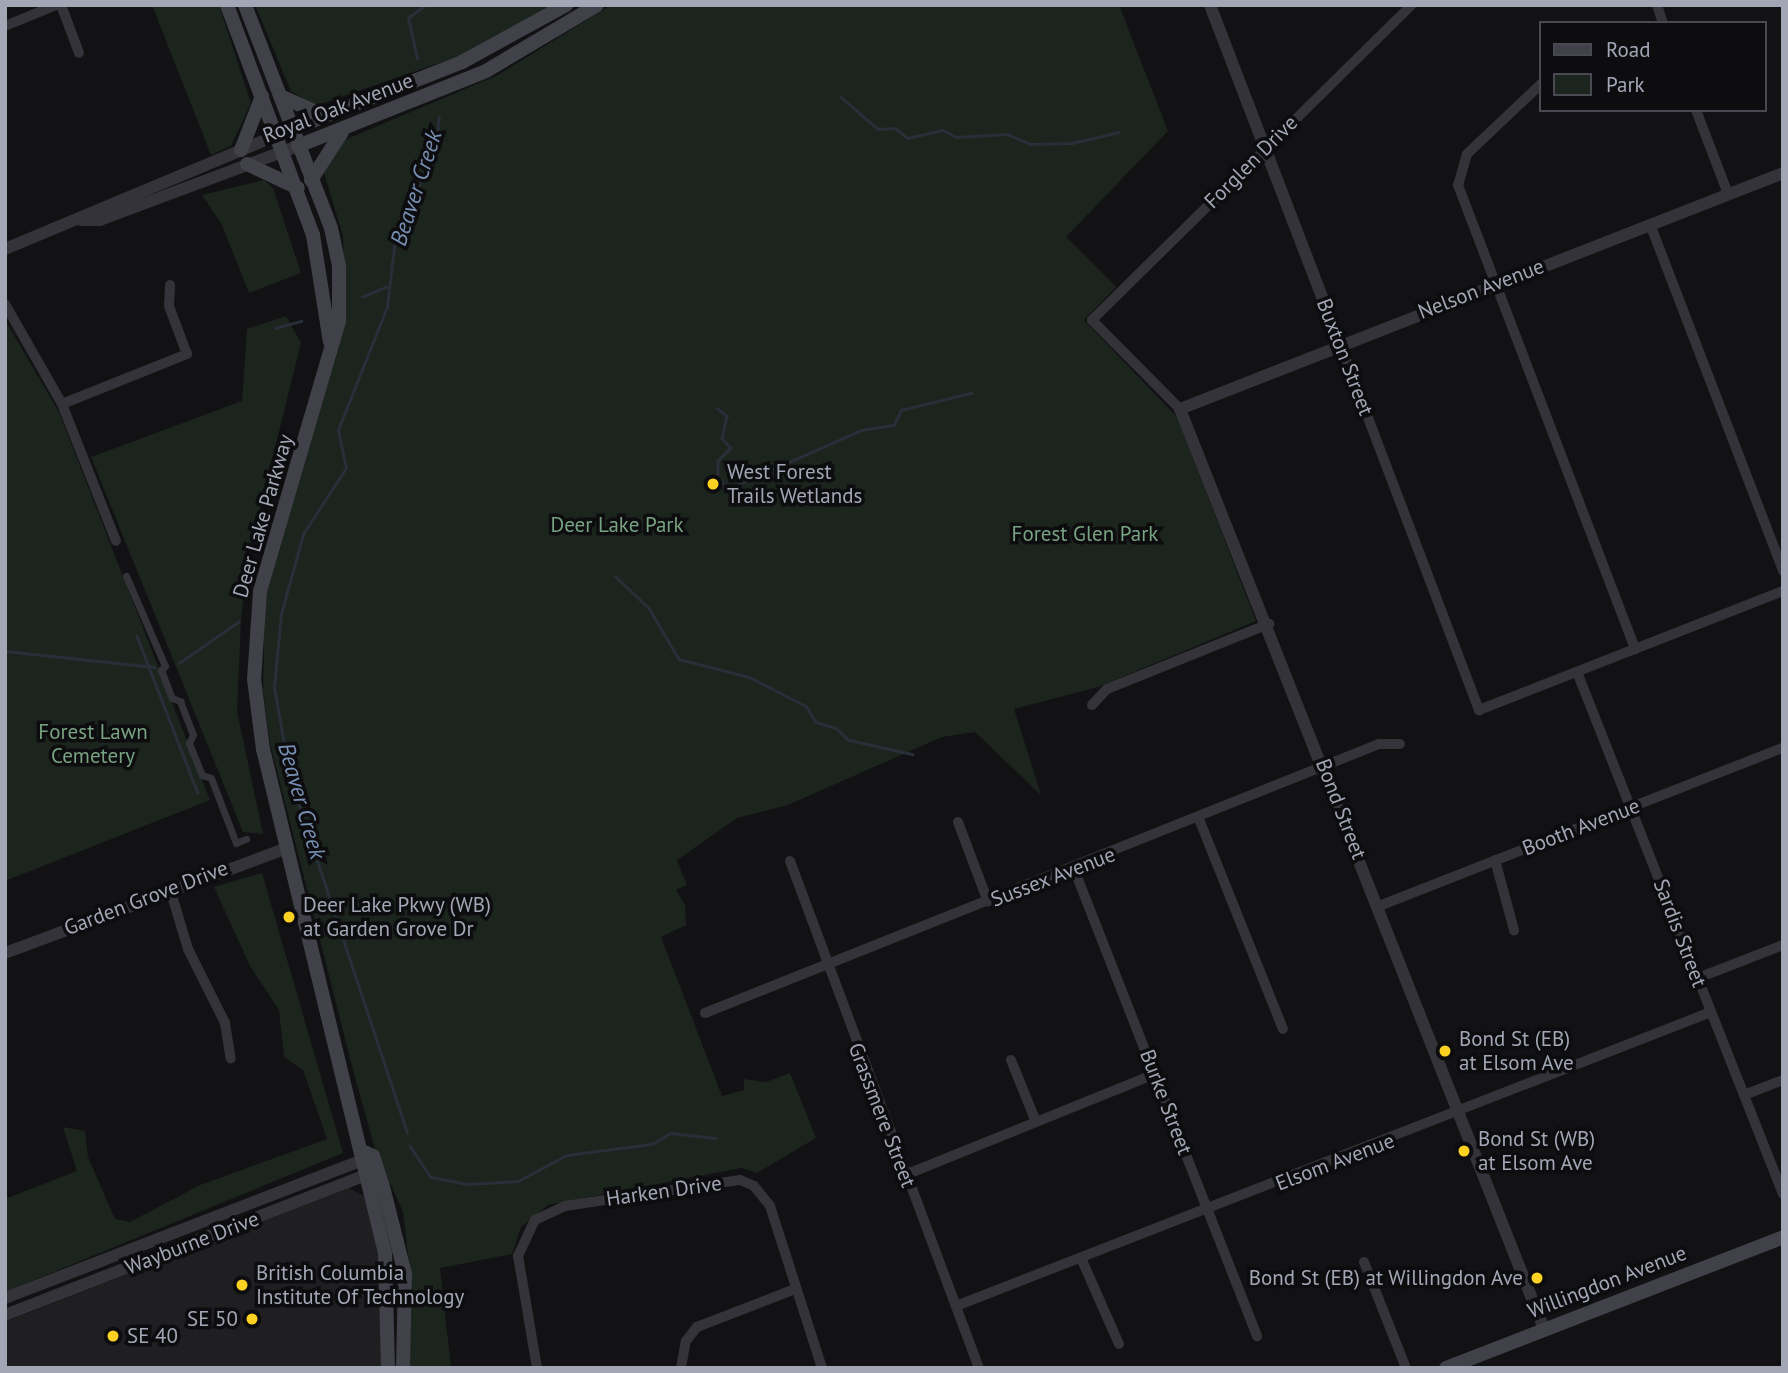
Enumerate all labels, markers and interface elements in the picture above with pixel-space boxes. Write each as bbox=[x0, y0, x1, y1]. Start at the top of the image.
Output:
legend bbox=[1540, 21, 1767, 112]
text: Road bbox=[1606, 36, 1650, 63]
street label: Royal Oak Avenue bbox=[259, 67, 417, 149]
text: Park bbox=[1606, 71, 1645, 98]
street label: Forglen Drive bbox=[1199, 110, 1303, 214]
water label: Beaver Creek bbox=[384, 127, 448, 249]
street label: Nelson Avenue bbox=[1414, 253, 1548, 325]
street label: Buxton Street bbox=[1311, 295, 1379, 419]
street label: Deer Lake Parkway bbox=[228, 431, 298, 601]
place label: West Forest Trails Wetlands bbox=[727, 459, 863, 509]
marker: West Forest Trails Wetlands bbox=[705, 476, 721, 492]
park label: Deer Lake Park bbox=[550, 512, 684, 538]
park label: Forest Glen Park bbox=[1012, 521, 1158, 547]
park label: Forest Lawn Cemetery bbox=[38, 719, 148, 769]
water label: Beaver Creek bbox=[272, 740, 332, 862]
street label: Bond Street bbox=[1310, 755, 1372, 863]
street label: Booth Avenue bbox=[1518, 793, 1644, 861]
street label: Sussex Avenue bbox=[987, 842, 1119, 912]
street label: Garden Grove Drive bbox=[60, 855, 232, 941]
street label: Sardis Street bbox=[1648, 875, 1712, 991]
place label: Deer Lake Pkwy (WB) at Garden Grove Dr bbox=[303, 892, 492, 942]
marker: Deer Lake Pkwy (WB) at Garden Grove Dr bbox=[281, 909, 297, 925]
place label: Bond St (EB) at Elsom Ave bbox=[1459, 1026, 1574, 1076]
street label: Grassmere Street bbox=[843, 1039, 921, 1191]
marker: Bond St (EB) at Elsom Ave bbox=[1437, 1043, 1453, 1059]
street label: Burke Street bbox=[1134, 1046, 1198, 1158]
place label: Bond St (WB) at Elsom Ave bbox=[1478, 1126, 1595, 1176]
street label: Elsom Avenue bbox=[1272, 1128, 1398, 1196]
marker: Bond St (WB) at Elsom Ave bbox=[1456, 1143, 1472, 1159]
street label: Harken Drive bbox=[605, 1170, 723, 1212]
street label: Wayburne Drive bbox=[122, 1206, 262, 1280]
street label: Willingdon Avenue bbox=[1524, 1240, 1690, 1324]
place label: British Columbia Institute Of Technology bbox=[256, 1260, 465, 1310]
place label: Bond St (EB) at Willingdon Ave bbox=[1248, 1265, 1523, 1291]
marker: Bond St (EB) at Willingdon Ave bbox=[1529, 1270, 1545, 1286]
marker: British Columbia Institute Of Technology bbox=[234, 1277, 250, 1293]
place label: SE 50 bbox=[187, 1306, 238, 1332]
marker: SE 50 bbox=[244, 1311, 260, 1327]
place label: SE 40 bbox=[127, 1323, 178, 1349]
marker: SE 40 bbox=[105, 1328, 121, 1344]

